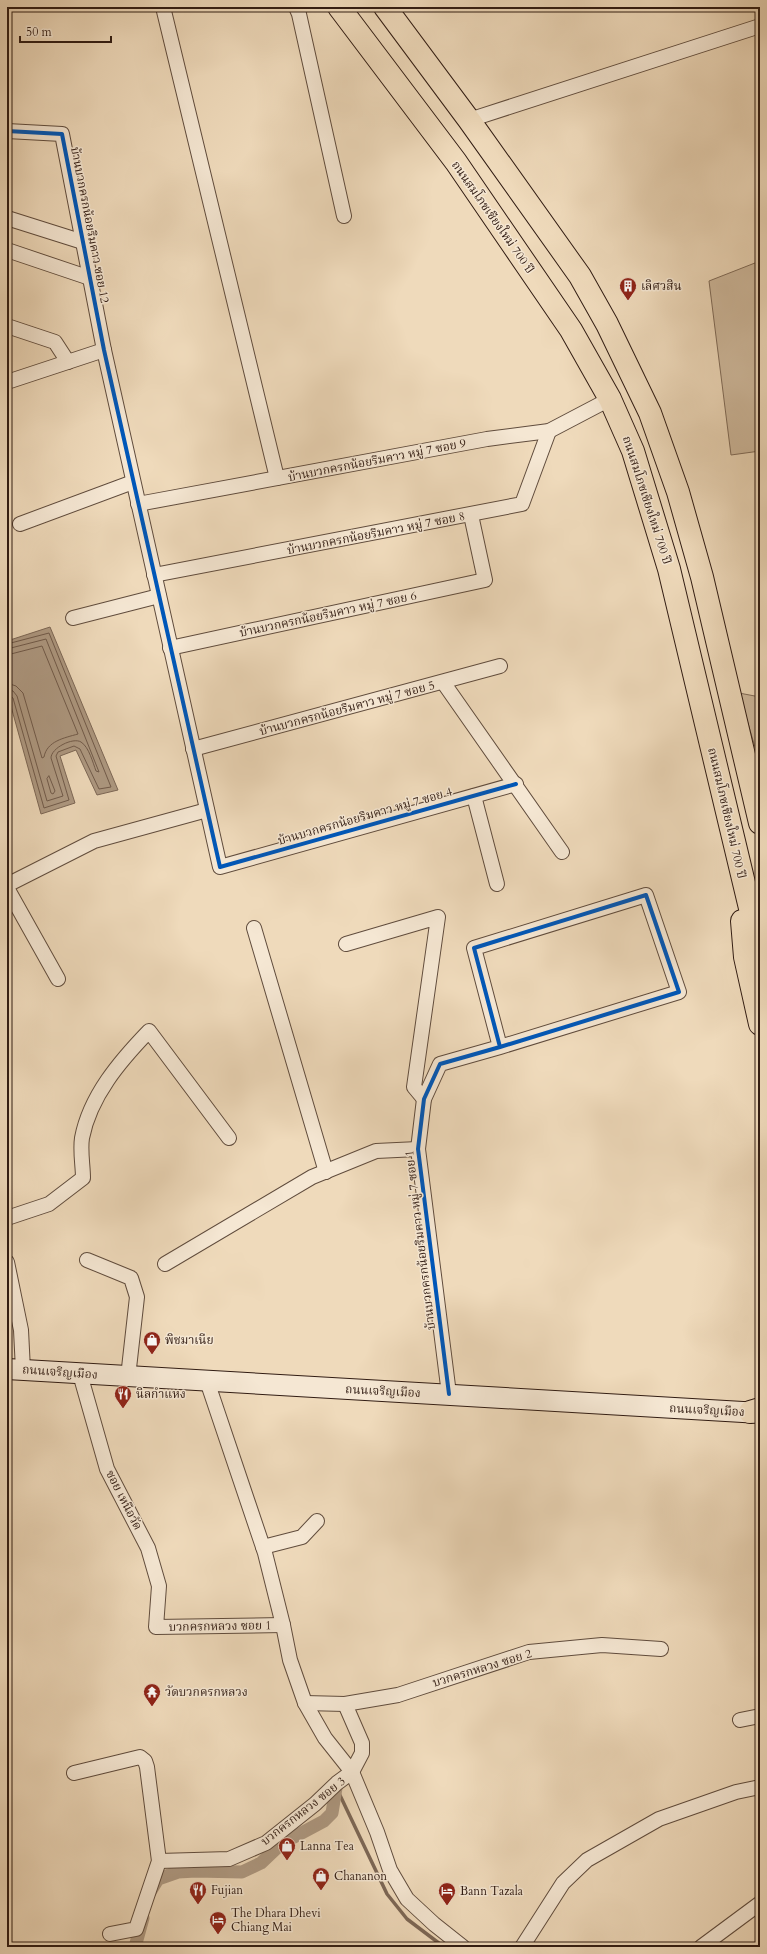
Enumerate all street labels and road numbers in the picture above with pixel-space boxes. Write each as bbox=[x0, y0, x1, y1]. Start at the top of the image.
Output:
street label: บ้านบวกครกน้อยริมคาว ซอย 12 bbox=[67, 145, 113, 305]
street label: ถนนสมโภชเชียงใหม่ 700 ปี bbox=[448, 157, 539, 276]
street label: ถนนสมโภชเชียงใหม่ 700 ปี bbox=[619, 434, 676, 566]
street label: บ้านบวกครกน้อยริมคาว หมู่ 7 ซอย 9 bbox=[287, 435, 467, 485]
street label: บ้านบวกครกน้อยริมคาว หมู่ 7 ซอย 8 bbox=[286, 508, 466, 558]
street label: บ้านบวกครกน้อยริมคาว หมู่ 7 ซอย 6 bbox=[238, 587, 418, 641]
street label: บ้านบวกครกน้อยริมคาว หมู่ 7 ซอย 5 bbox=[258, 677, 436, 739]
street label: ถนนสมโภชเชียงใหม่ 700 ปี bbox=[704, 746, 751, 880]
street label: บ้านบวกครกน้อยริมคาว หมู่ 7 ซอย 4 bbox=[276, 783, 454, 849]
street label: บ้านบวกครกน้อยริมคาว หมู่ 7 ซอย 1 bbox=[401, 1149, 439, 1331]
street label: ถนนเจริญเมือง bbox=[22, 1361, 98, 1383]
street label: ถนนเจริญเมือง bbox=[345, 1381, 421, 1401]
street label: ถนนเจริญเมือง bbox=[669, 1400, 745, 1420]
street label: ซอย เหนือวัด bbox=[102, 1467, 146, 1533]
street label: บวกครกหลวง ซอย 1 bbox=[168, 1617, 272, 1635]
street label: บวกครกหลวง ซอย 2 bbox=[430, 1645, 534, 1691]
street label: บวกครกหลวง ซอย 3 bbox=[258, 1773, 348, 1849]

